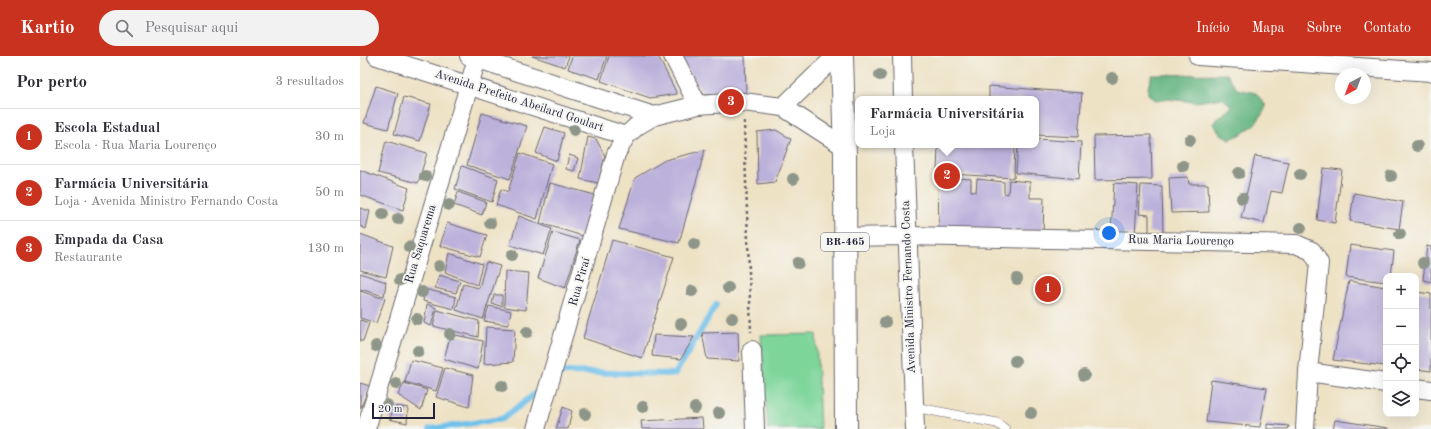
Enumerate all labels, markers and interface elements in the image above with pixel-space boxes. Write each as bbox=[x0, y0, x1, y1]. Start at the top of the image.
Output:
search box bbox=[99, 10, 379, 46]
icon: search bbox=[113, 17, 135, 39]
text: Kartio bbox=[20, 19, 75, 38]
text: Pesquisar aqui bbox=[145, 21, 238, 36]
text: Início bbox=[1196, 21, 1230, 35]
text: Mapa bbox=[1252, 21, 1284, 35]
text: Sobre bbox=[1306, 21, 1341, 35]
text: Contato bbox=[1363, 21, 1411, 35]
street label: Avenida Prefeito Abeilard Goulart bbox=[433, 68, 605, 134]
north arrow bbox=[1335, 68, 1371, 104]
text: Por perto bbox=[16, 74, 87, 91]
text: 3 resultados bbox=[276, 75, 344, 88]
pin: 3 bbox=[718, 87, 744, 117]
popup bbox=[855, 96, 1039, 148]
text: Farmácia Universitária bbox=[870, 107, 1024, 122]
text: Escola Estadual bbox=[54, 121, 160, 136]
text: Loja bbox=[870, 125, 895, 138]
text: 1 bbox=[25, 130, 33, 143]
text: 30 m bbox=[315, 130, 344, 143]
text: Escola · Rua Maria Lourenço bbox=[54, 139, 217, 152]
pin: 2 bbox=[934, 161, 960, 191]
text: Farmácia Universitária bbox=[54, 177, 209, 192]
text: 2 bbox=[25, 186, 33, 199]
text: 50 m bbox=[315, 186, 344, 199]
text: Loja · Avenida Ministro Fernando Costa bbox=[54, 195, 278, 208]
street label: Avenida Ministro Fernando Costa bbox=[900, 200, 918, 374]
street label: Rua Saquarema bbox=[403, 203, 439, 285]
your location bbox=[1099, 223, 1119, 243]
text: Empada da Casa bbox=[54, 233, 164, 248]
road number: BR-465 bbox=[821, 233, 869, 251]
street label: Rua Maria Lourenço bbox=[1128, 234, 1234, 248]
text: 3 bbox=[25, 242, 33, 255]
text: 130 m bbox=[307, 242, 344, 255]
text: Restaurante bbox=[54, 251, 122, 264]
street label: Rua Piraí bbox=[567, 256, 593, 308]
map controls bbox=[1383, 273, 1419, 417]
button: + bbox=[1383, 273, 1419, 309]
pin: 1 bbox=[1035, 274, 1061, 304]
button: − bbox=[1383, 309, 1419, 345]
button: locate bbox=[1383, 345, 1419, 381]
button: layers bbox=[1383, 381, 1419, 417]
scale bar bbox=[372, 401, 435, 420]
text: 20 m bbox=[378, 404, 403, 415]

